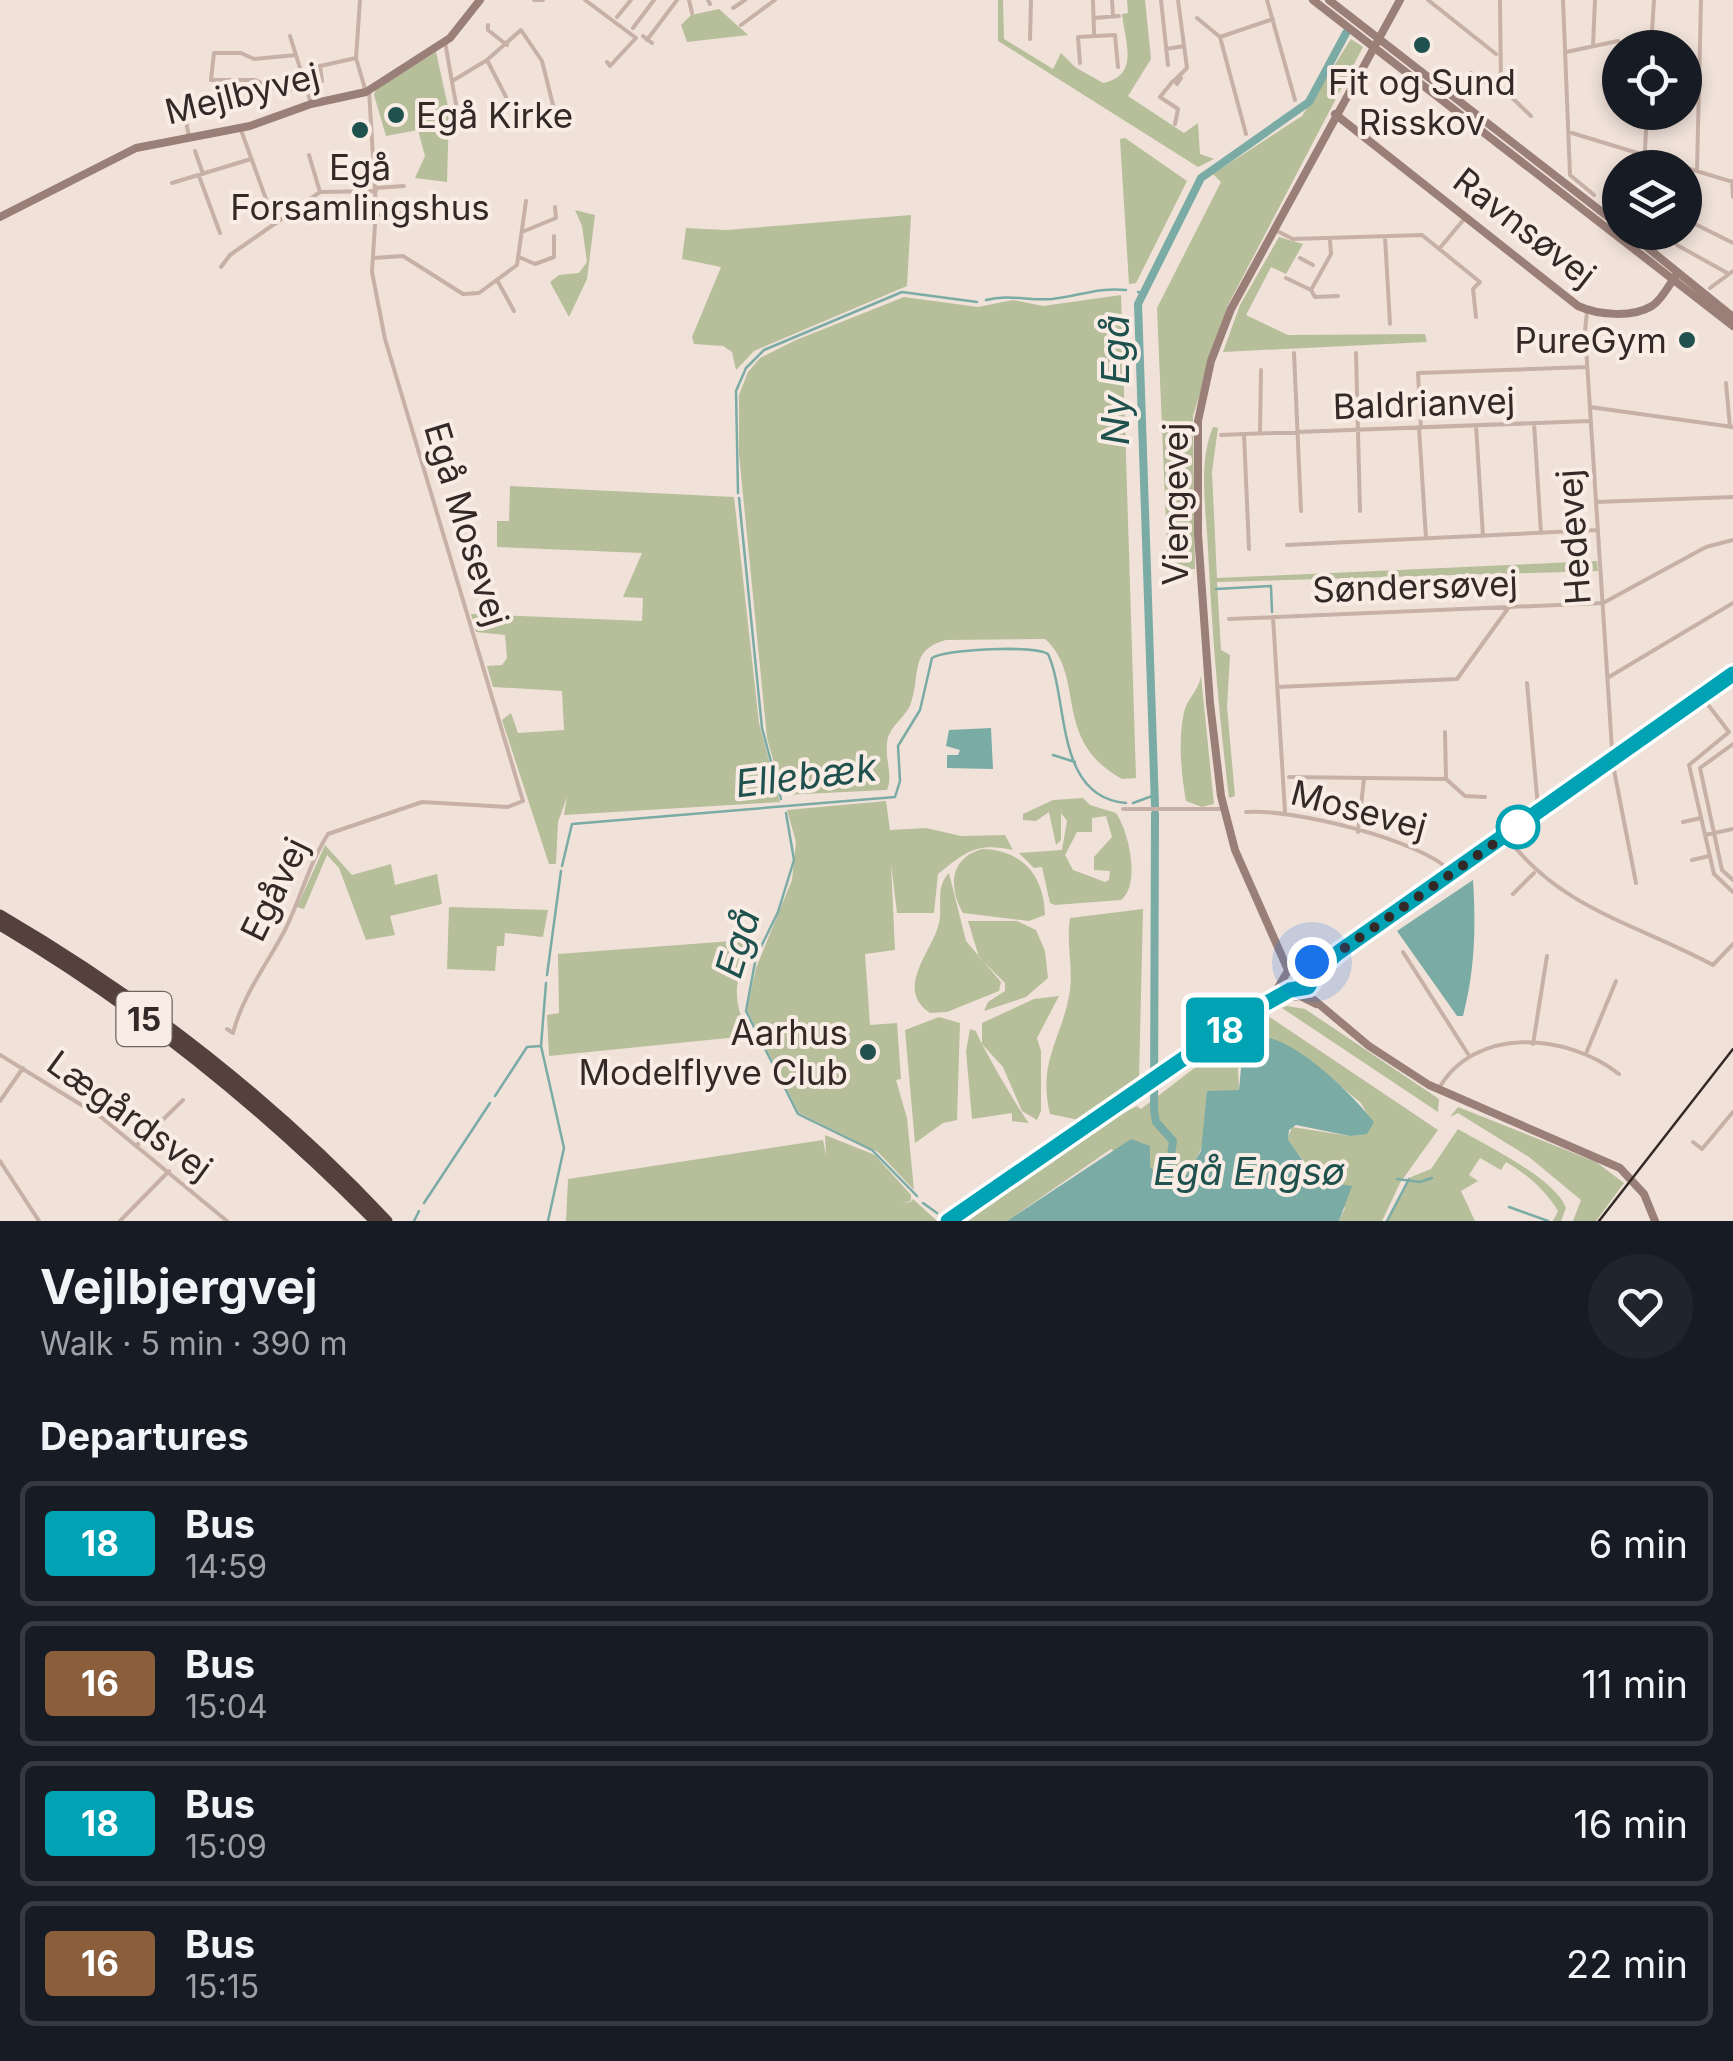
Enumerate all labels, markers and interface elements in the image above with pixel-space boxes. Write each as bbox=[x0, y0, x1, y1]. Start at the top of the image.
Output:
map controls bbox=[1602, 30, 1702, 250]
button: locate bbox=[1602, 30, 1702, 130]
marker: Fit og Sund Risskov bbox=[1411, 34, 1433, 56]
street label: Mejlbyvej bbox=[161, 54, 323, 132]
place label: Fit og Sund Risskov bbox=[1328, 61, 1516, 143]
place label: Egå Kirke bbox=[416, 94, 573, 136]
marker: Egå Kirke bbox=[385, 104, 407, 126]
marker: Egå Forsamlingshus bbox=[349, 119, 371, 141]
place label: Egå Forsamlingshus bbox=[230, 146, 490, 228]
button: layers bbox=[1602, 150, 1702, 250]
street label: Ravnsøvej bbox=[1446, 159, 1604, 295]
water label: Ny Egå bbox=[1092, 315, 1138, 445]
place label: PureGym bbox=[1515, 319, 1667, 361]
marker: PureGym bbox=[1676, 329, 1698, 351]
street label: Baldrianvej bbox=[1332, 379, 1516, 427]
street label: Egå Mosevej bbox=[416, 417, 518, 631]
street label: Viengevej bbox=[1154, 423, 1196, 585]
street label: Hedevej bbox=[1547, 468, 1599, 606]
street label: Søndersøvej bbox=[1311, 561, 1519, 611]
water label: Ellebæk bbox=[733, 743, 880, 806]
street label: Mosevej bbox=[1287, 771, 1431, 847]
unlabelled marker bbox=[1497, 806, 1539, 848]
street label: Egåvej bbox=[231, 831, 317, 947]
water label: Egå bbox=[705, 903, 769, 983]
your location bbox=[1287, 937, 1337, 987]
road number: 15 bbox=[116, 992, 172, 1046]
line badge: 18 bbox=[1180, 998, 1270, 1062]
text: 18 bbox=[1206, 1009, 1244, 1051]
place label: Aarhus Modelflyve Club bbox=[578, 1011, 848, 1093]
street label: Lægårdsvej bbox=[39, 1041, 221, 1189]
marker: Aarhus Modelflyve Club bbox=[857, 1041, 879, 1063]
water label: Egå Engsø bbox=[1153, 1148, 1345, 1194]
button: heart bbox=[1588, 1254, 1693, 1359]
text: Vejlbjergvej bbox=[40, 1257, 318, 1316]
text: Walk · 5 min · 390 m bbox=[40, 1324, 348, 1363]
text: Departures bbox=[40, 1413, 249, 1459]
text: Bus bbox=[185, 1501, 255, 1547]
text: 6 min bbox=[1589, 1521, 1688, 1567]
text: 18 bbox=[81, 1522, 119, 1564]
text: 14:59 bbox=[185, 1547, 267, 1586]
text: Bus bbox=[185, 1641, 255, 1687]
text: 11 min bbox=[1581, 1661, 1688, 1707]
text: 16 bbox=[81, 1662, 119, 1704]
text: 15:04 bbox=[185, 1687, 268, 1726]
text: Bus bbox=[185, 1781, 255, 1827]
text: 16 min bbox=[1573, 1801, 1688, 1847]
text: 18 bbox=[81, 1802, 119, 1844]
text: 15:09 bbox=[185, 1827, 267, 1866]
text: Bus bbox=[185, 1921, 255, 1967]
text: 22 min bbox=[1566, 1941, 1688, 1987]
text: 16 bbox=[81, 1942, 119, 1984]
text: 15:15 bbox=[185, 1967, 259, 2006]

